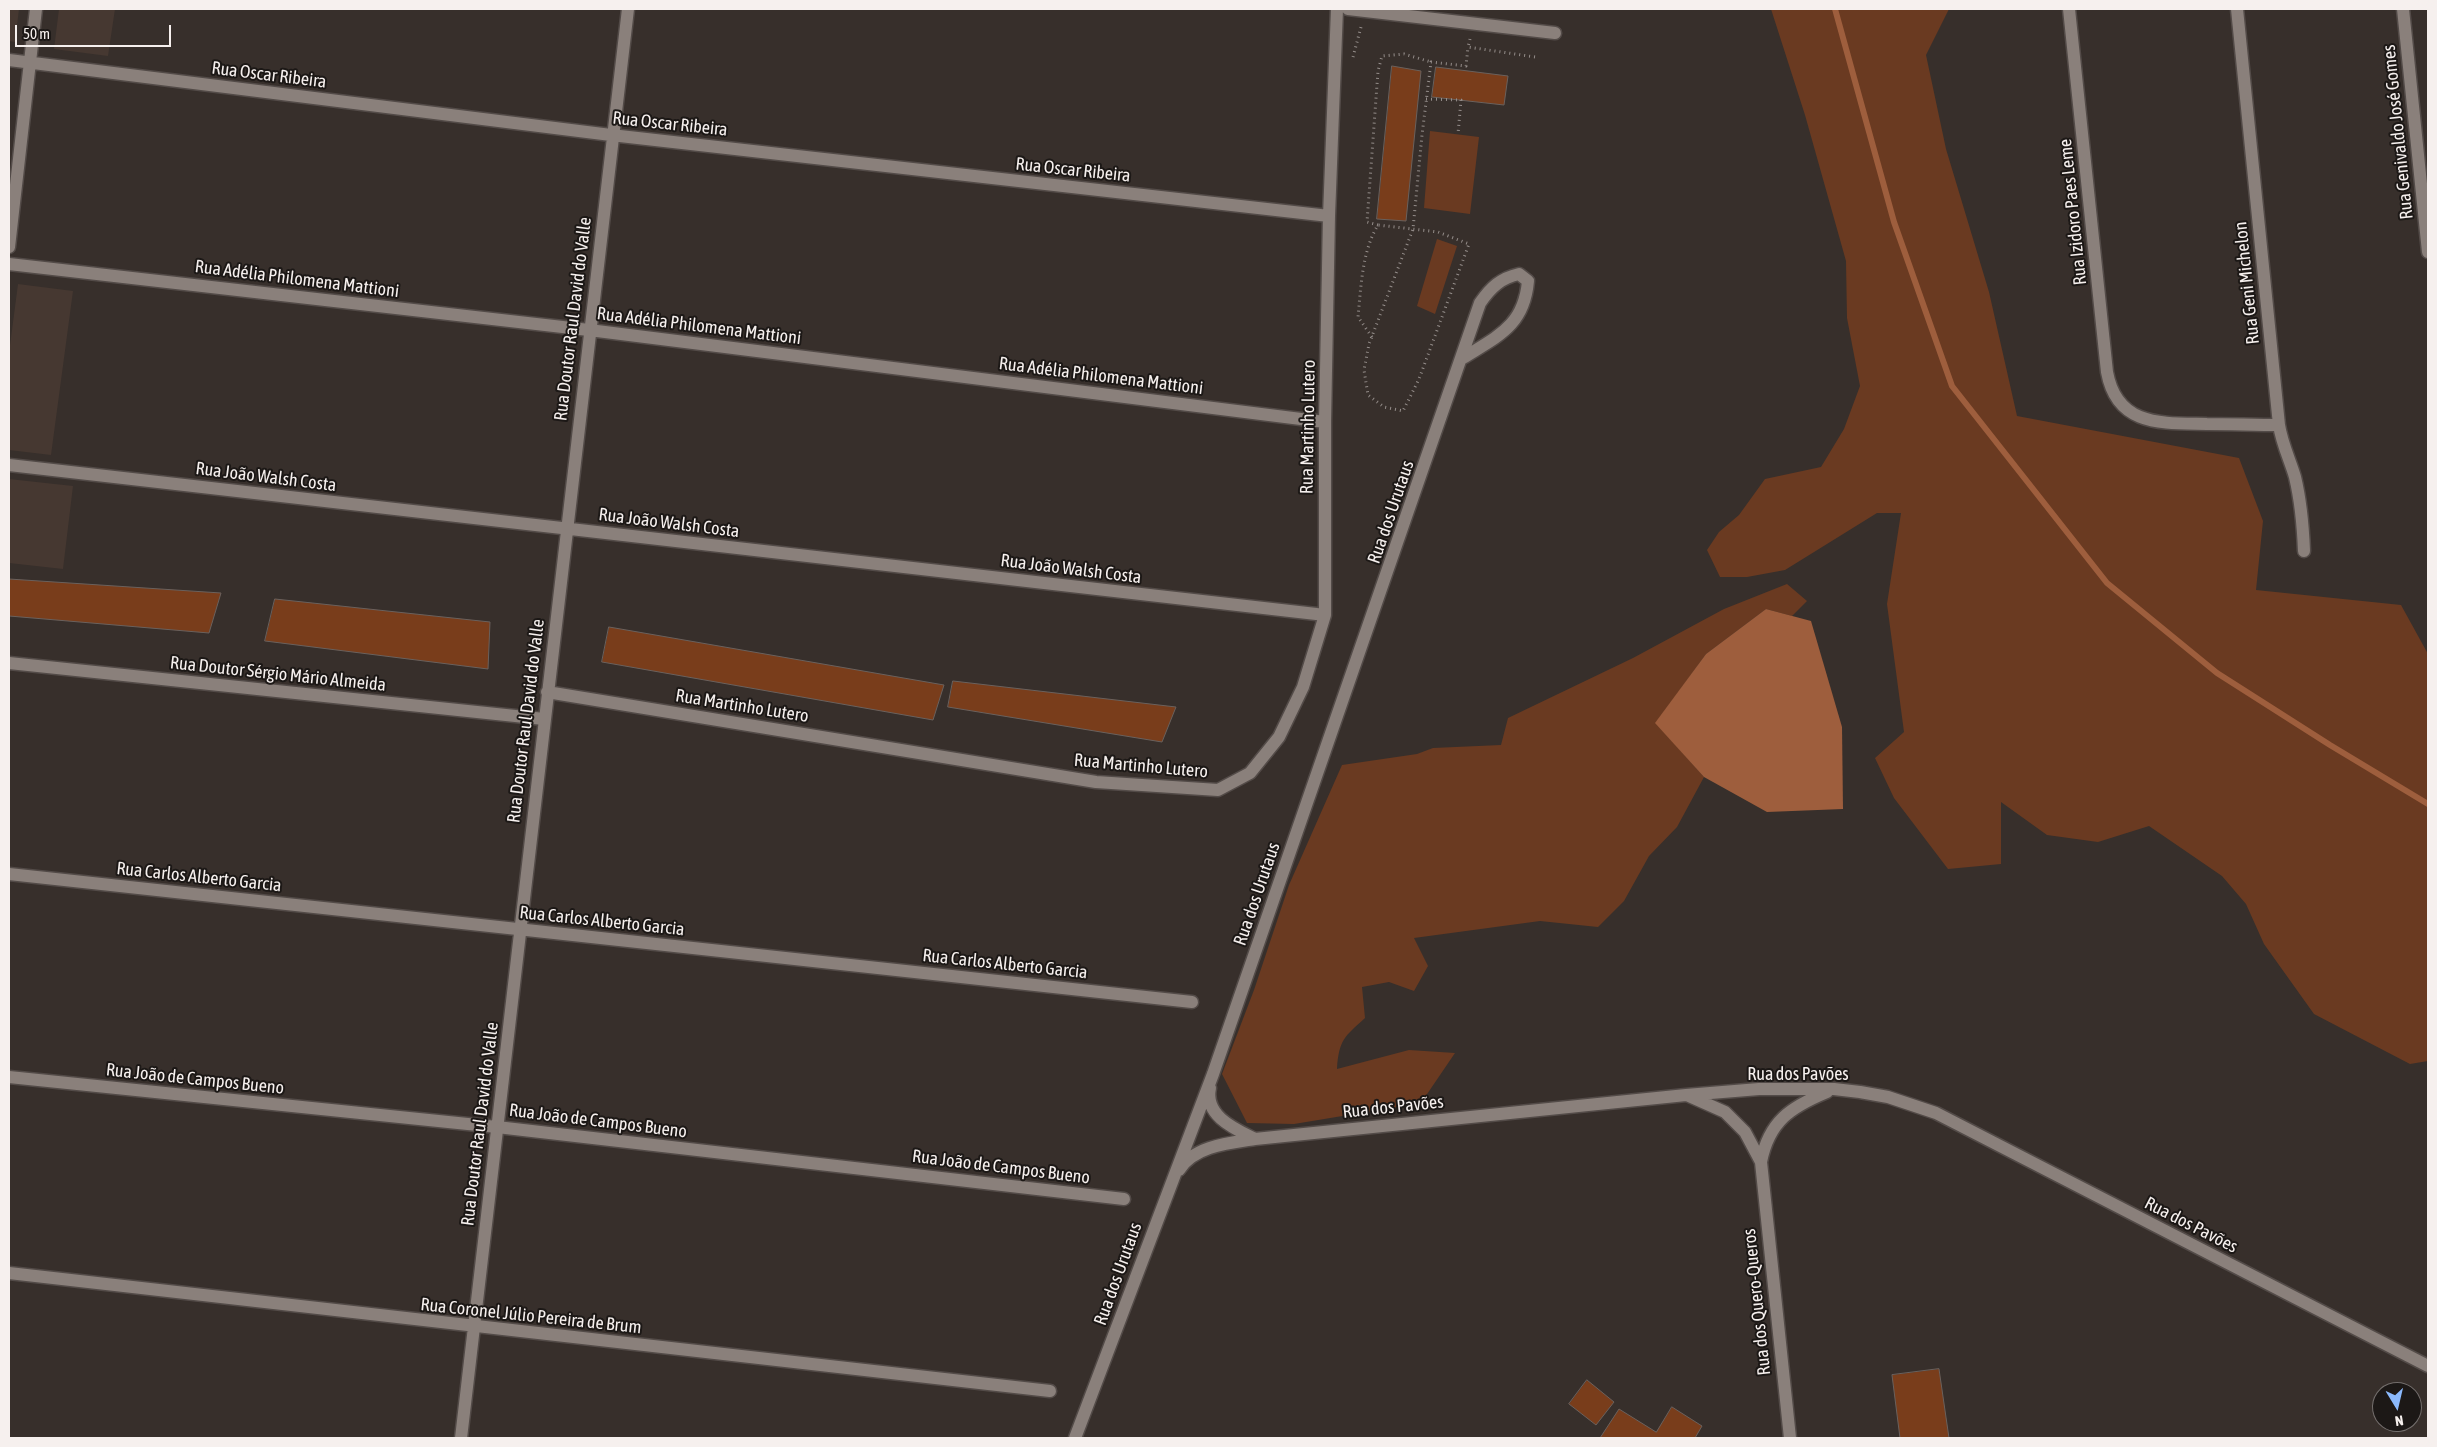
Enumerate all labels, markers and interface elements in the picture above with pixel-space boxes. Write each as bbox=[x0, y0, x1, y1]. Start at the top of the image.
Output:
scale bar bbox=[18, 15, 174, 47]
text: 50 m bbox=[23, 25, 50, 42]
street label: Rua Genivaldo José Gomes bbox=[2378, 44, 2418, 220]
street label: Rua Oscar Ribeira bbox=[210, 57, 328, 93]
street label: Rua Oscar Ribeira bbox=[611, 107, 729, 141]
street label: Rua Izidoro Paes Leme bbox=[2055, 138, 2091, 286]
street label: Rua Oscar Ribeira bbox=[1014, 153, 1132, 187]
street label: Rua Doutor Raul David do Valle bbox=[550, 216, 596, 422]
street label: Rua Geni Michelon bbox=[2230, 221, 2264, 345]
street label: Rua Adélia Philomena Mattioni bbox=[194, 256, 400, 302]
street label: Rua Adélia Philomena Mattioni bbox=[596, 303, 802, 349]
street label: Rua Adélia Philomena Mattioni bbox=[998, 353, 1204, 399]
street label: Rua Martinho Lutero bbox=[1296, 360, 1320, 494]
street label: Rua João Walsh Costa bbox=[194, 458, 338, 496]
street label: Rua dos Urutaus bbox=[1363, 458, 1419, 566]
street label: Rua João Walsh Costa bbox=[597, 504, 741, 542]
street label: Rua João Walsh Costa bbox=[999, 550, 1143, 588]
street label: Rua Doutor Raul David do Valle bbox=[503, 618, 549, 824]
street label: Rua Doutor Sérgio Mário Almeida bbox=[169, 652, 387, 696]
street label: Rua Martinho Lutero bbox=[674, 685, 810, 727]
street label: Rua Martinho Lutero bbox=[1073, 749, 1209, 783]
street label: Rua dos Urutaus bbox=[1229, 840, 1285, 948]
street label: Rua Carlos Alberto Garcia bbox=[115, 858, 283, 896]
street label: Rua Carlos Alberto Garcia bbox=[518, 902, 686, 940]
street label: Rua Carlos Alberto Garcia bbox=[921, 945, 1089, 983]
street label: Rua Doutor Raul David do Valle bbox=[457, 1021, 503, 1227]
street label: Rua João de Campos Bueno bbox=[105, 1059, 285, 1099]
street label: Rua dos Pavões bbox=[1747, 1063, 1849, 1085]
street label: Rua dos Pavões bbox=[1341, 1091, 1445, 1123]
street label: Rua João de Campos Bueno bbox=[508, 1099, 688, 1143]
street label: Rua João de Campos Bueno bbox=[911, 1145, 1091, 1189]
street label: Rua dos Pavões bbox=[2141, 1192, 2241, 1258]
street label: Rua dos Urutaus bbox=[1089, 1220, 1147, 1328]
street label: Rua dos Quero-Queros bbox=[1739, 1228, 1775, 1376]
street label: Rua Coronel Júlio Pereira de Brum bbox=[419, 1294, 643, 1338]
north arrow bbox=[2372, 1382, 2422, 1432]
text: N bbox=[2394, 1412, 2405, 1429]

